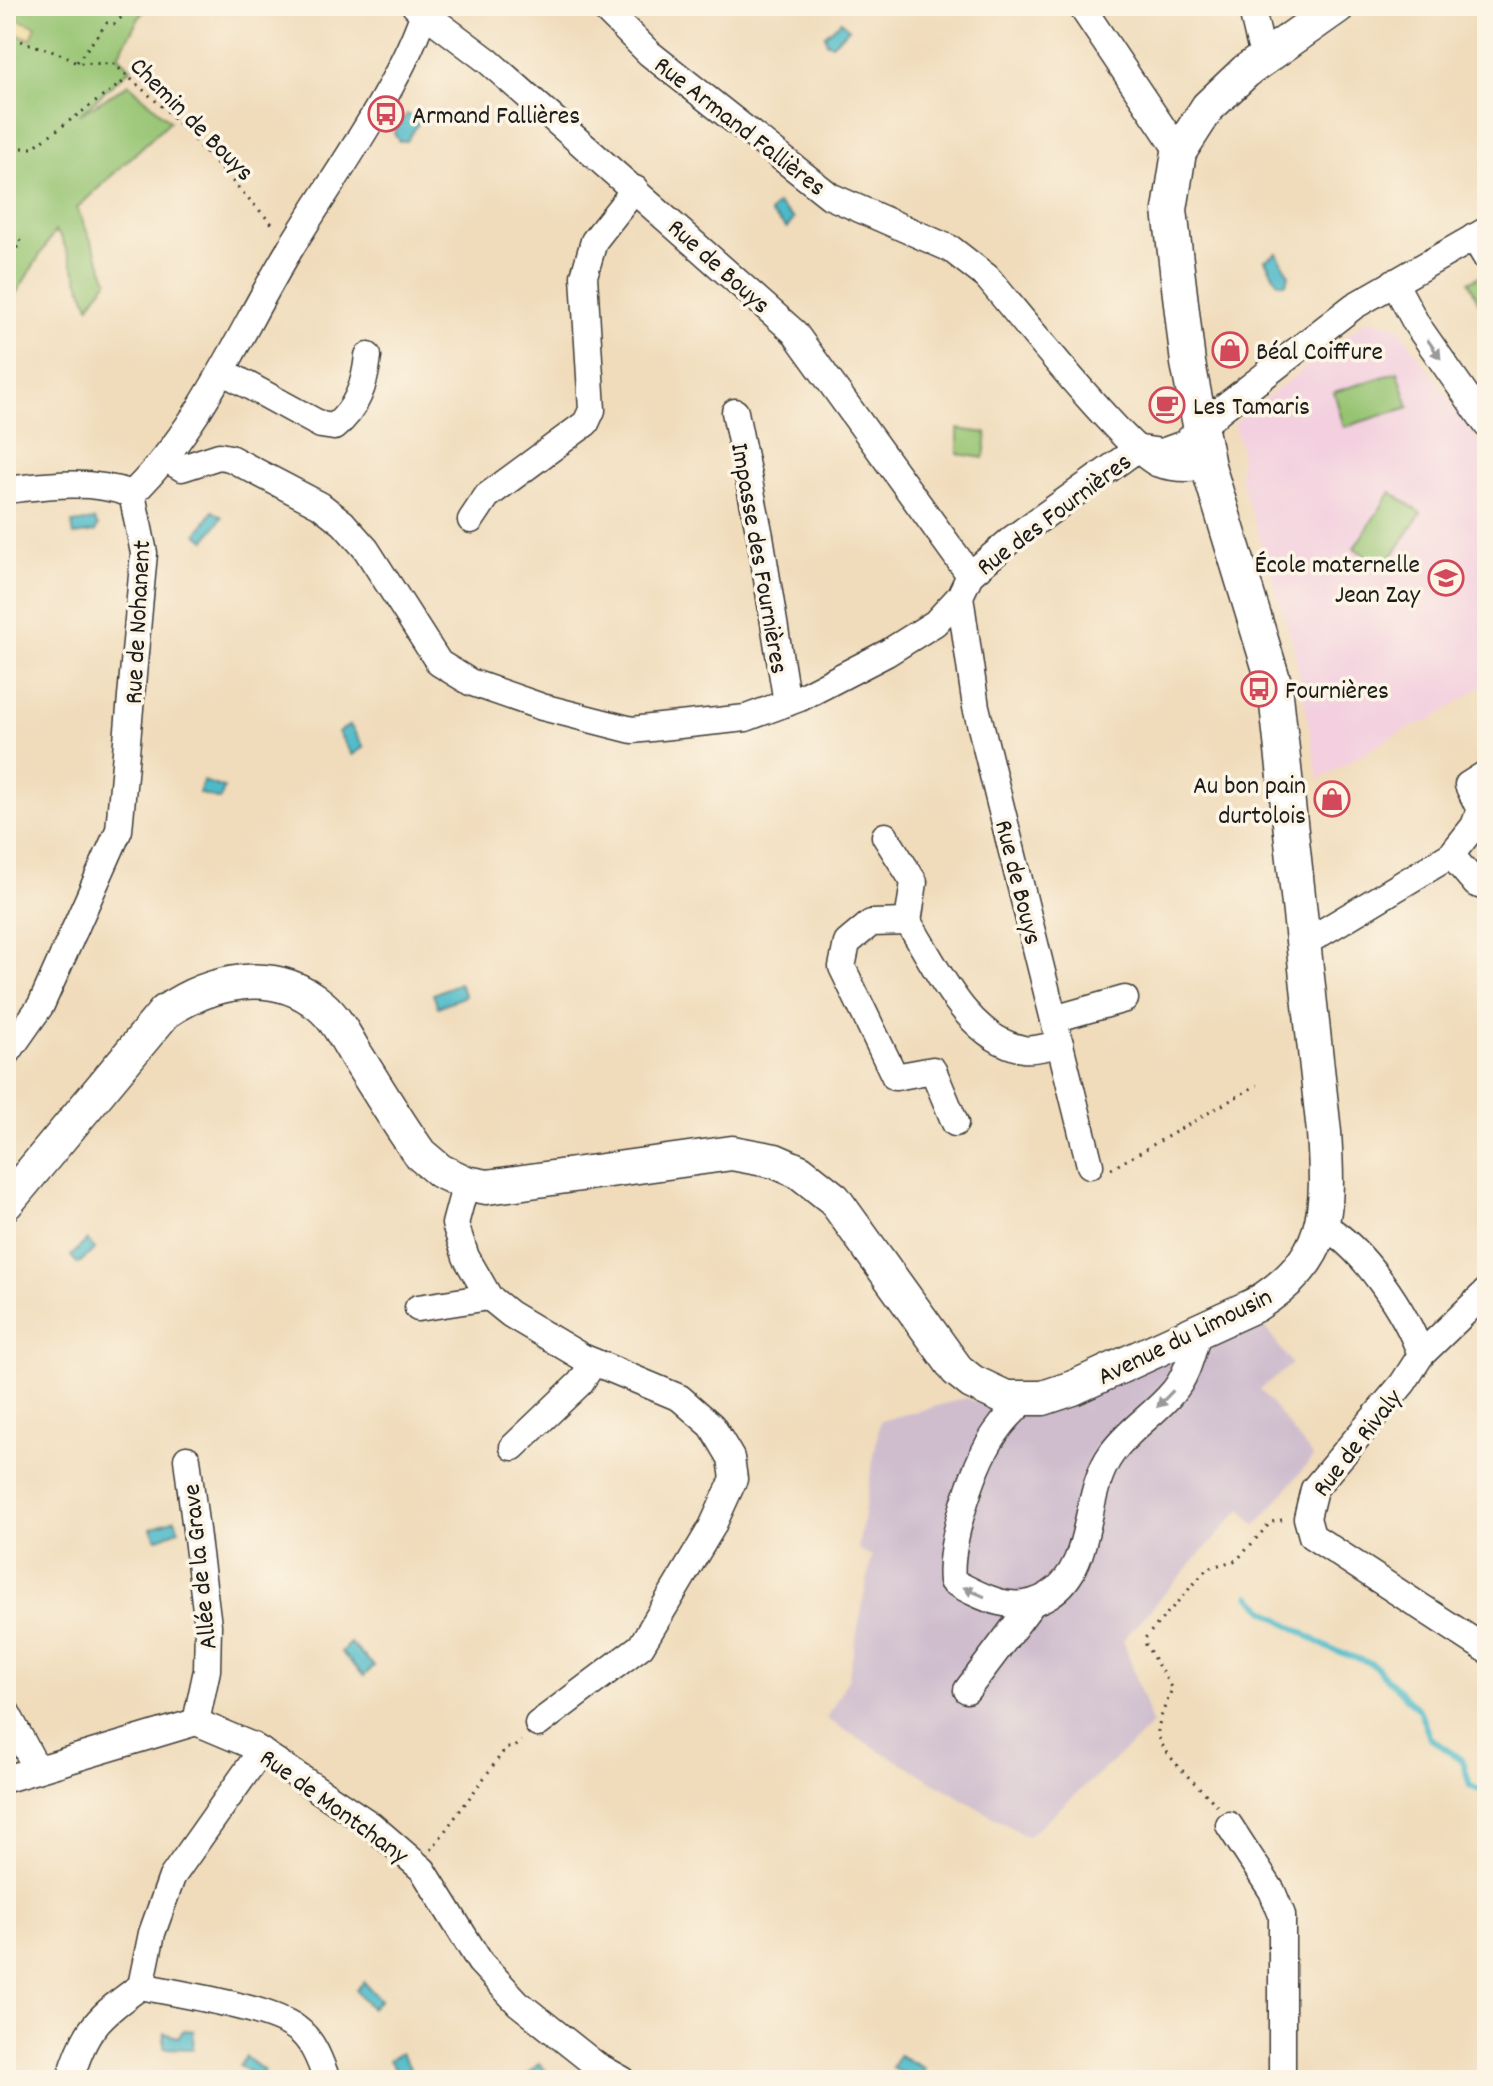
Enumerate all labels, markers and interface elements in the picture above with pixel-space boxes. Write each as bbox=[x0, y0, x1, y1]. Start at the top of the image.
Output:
street label: Rue Armand Fallières bbox=[645, 49, 833, 207]
street label: Chemin de Bouys bbox=[120, 50, 261, 191]
bus stop icon: Armand Fallières bbox=[367, 95, 405, 133]
place label: Armand Fallières bbox=[412, 99, 580, 136]
street label: Rue de Bouys bbox=[658, 211, 777, 324]
shop icon: Béal Coiffure bbox=[1211, 331, 1249, 369]
place label: Béal Coiffure bbox=[1256, 335, 1383, 372]
one-way arrow bbox=[1425, 339, 1441, 359]
cafe icon: Les Tamaris bbox=[1148, 386, 1186, 424]
place label: Les Tamaris bbox=[1193, 390, 1310, 427]
street label: Impasse des Fournières bbox=[719, 440, 796, 677]
street label: Rue des Fournières bbox=[970, 445, 1140, 586]
street label: Rue de Nohanent bbox=[117, 539, 162, 705]
place label: École maternelle Jean Zay bbox=[1255, 548, 1420, 615]
school or university icon: École maternelle Jean Zay bbox=[1427, 559, 1465, 597]
bus stop icon: Fournières bbox=[1240, 670, 1278, 708]
place label: Fournières bbox=[1285, 674, 1389, 711]
place label: Au bon pain durtolois bbox=[1193, 769, 1306, 836]
shop icon: Au bon pain durtolois bbox=[1313, 780, 1351, 818]
street label: Rue de Bouys bbox=[983, 817, 1050, 949]
street label: Avenue du Limousin bbox=[1092, 1280, 1279, 1396]
street label: Rue de Rivaly bbox=[1305, 1382, 1413, 1506]
one-way arrow bbox=[1157, 1389, 1175, 1408]
street label: Allée de la Grave bbox=[174, 1482, 229, 1651]
one-way arrow bbox=[962, 1585, 986, 1598]
street label: Rue de Montchany bbox=[251, 1741, 416, 1875]

